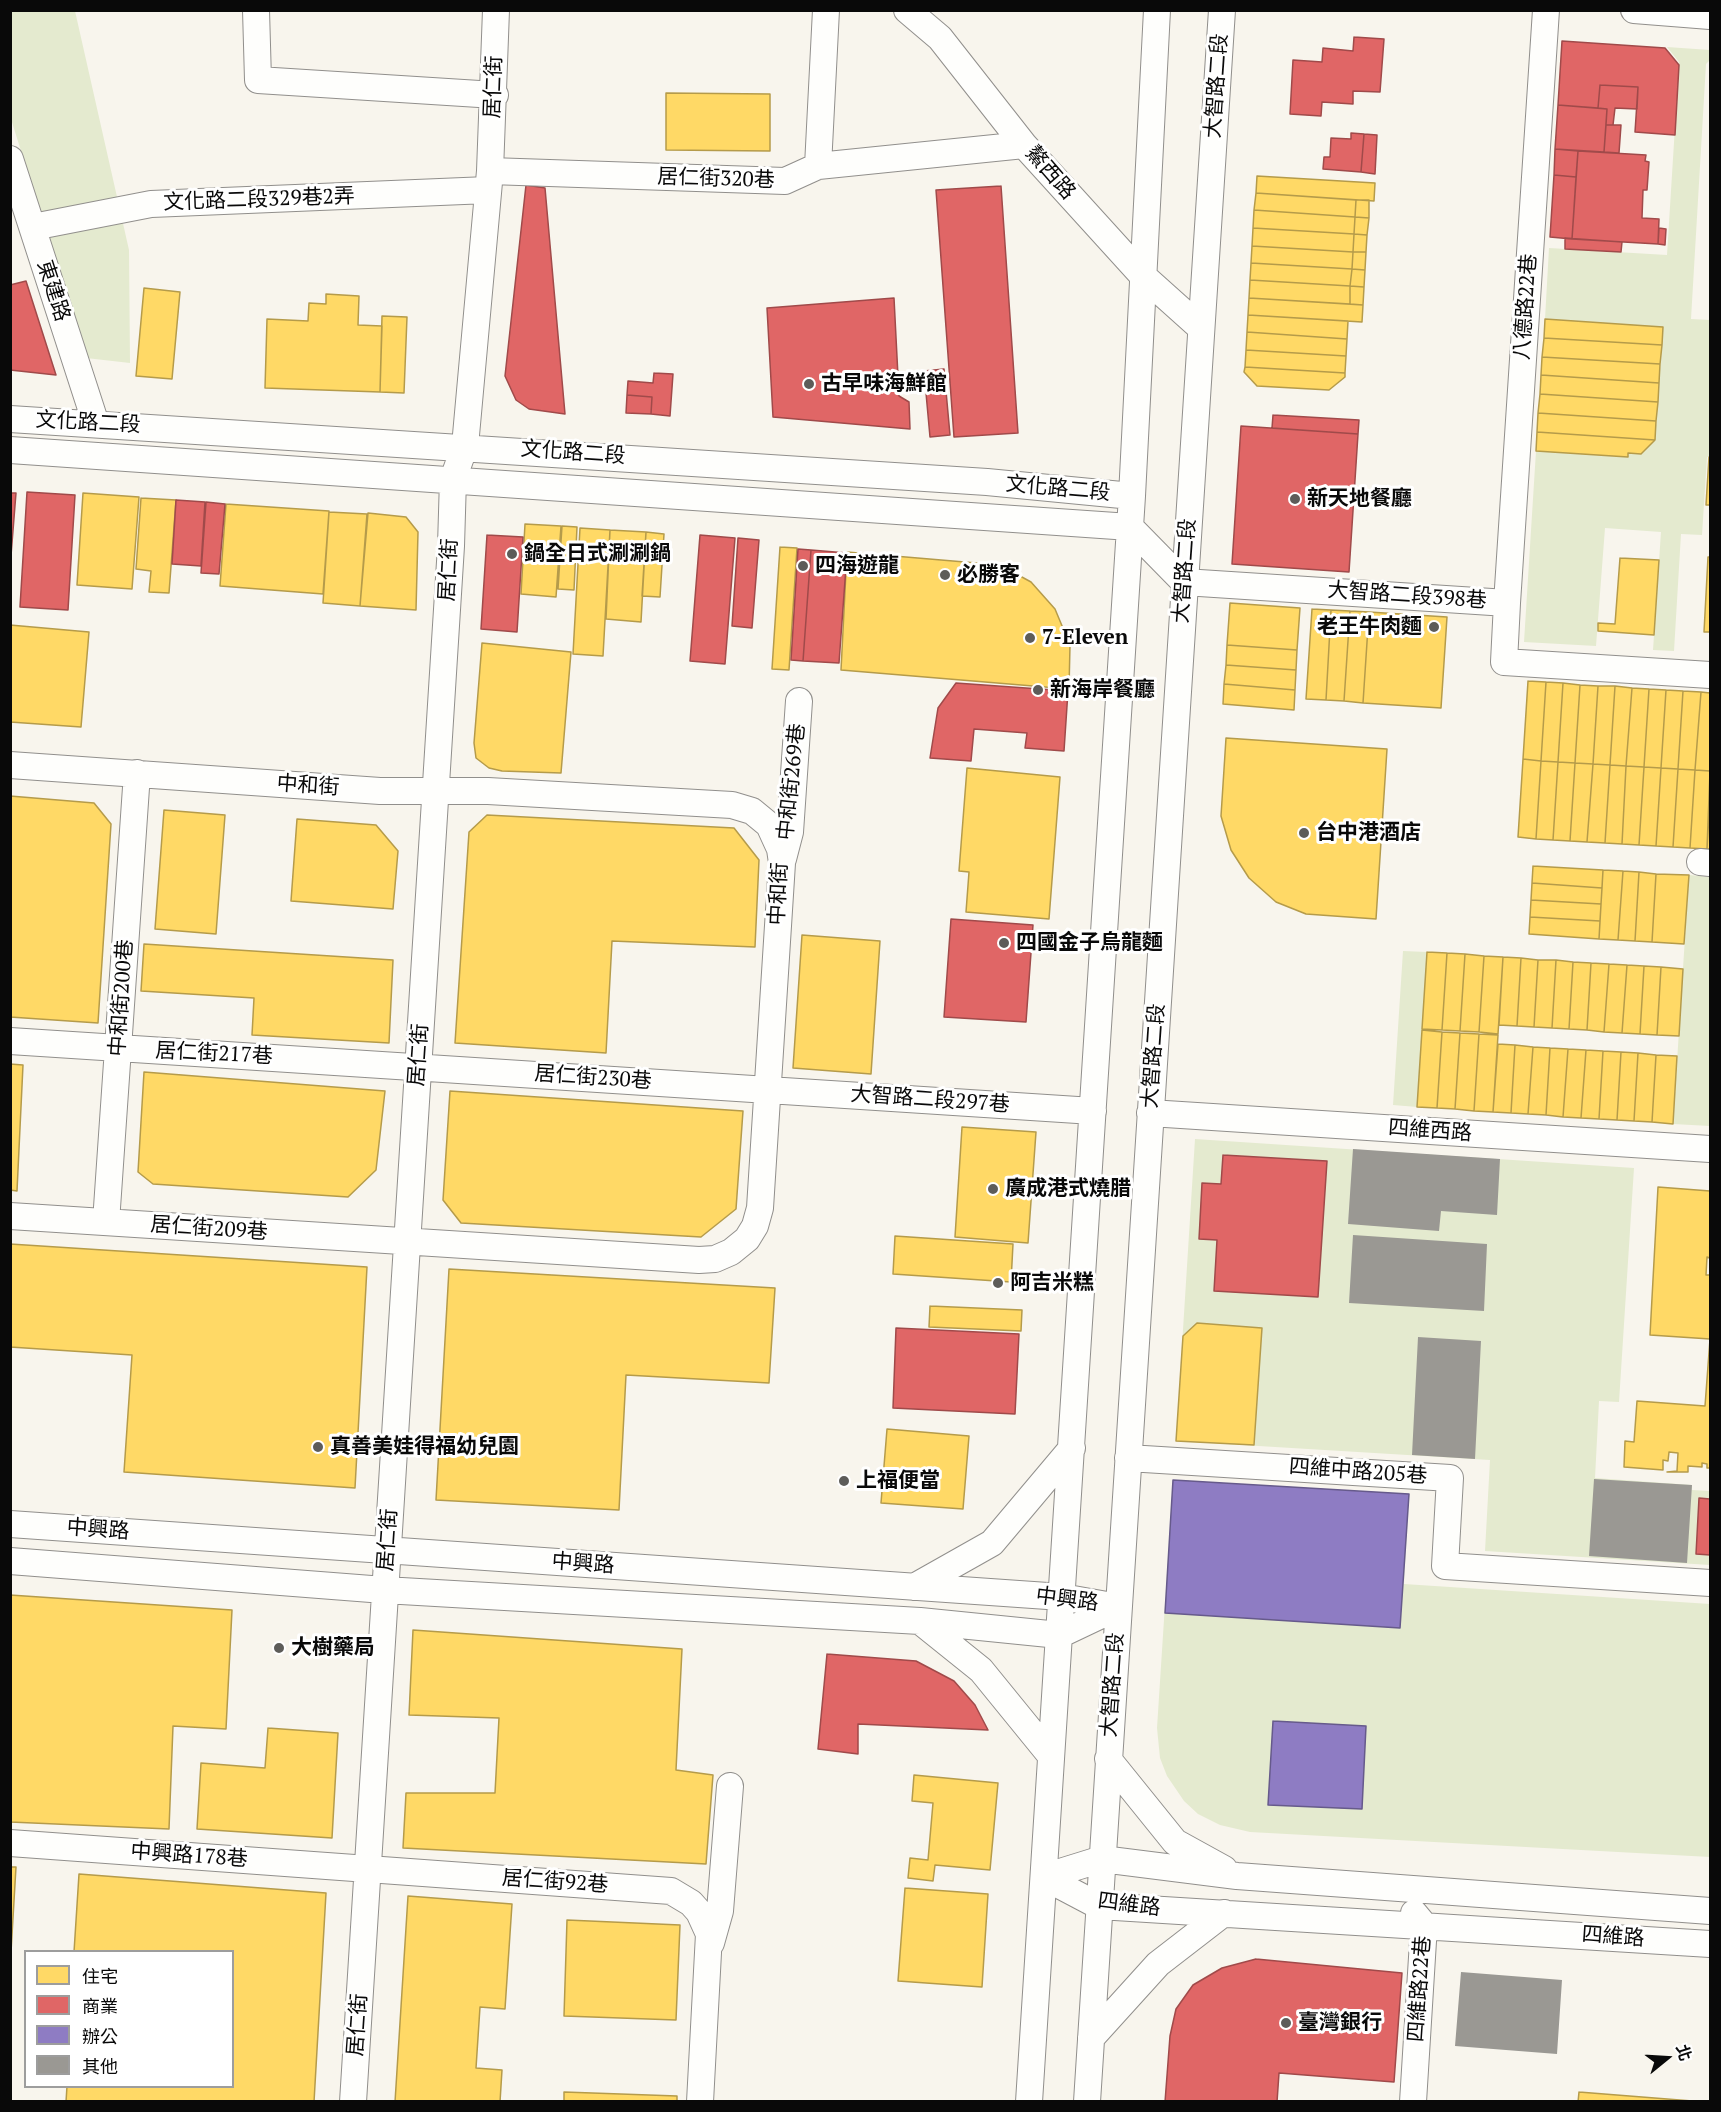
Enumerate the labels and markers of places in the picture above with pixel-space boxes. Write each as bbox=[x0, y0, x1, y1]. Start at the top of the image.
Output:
place label: 古早味海鮮館 bbox=[821, 371, 947, 397]
marker: 古早味海鮮館 bbox=[802, 377, 816, 391]
place label: 新天地餐廳 bbox=[1307, 486, 1412, 512]
marker: 新天地餐廳 bbox=[1288, 492, 1302, 506]
place label: 鍋全日式涮涮鍋 bbox=[524, 541, 671, 567]
marker: 鍋全日式涮涮鍋 bbox=[505, 547, 519, 561]
place label: 四海遊龍 bbox=[815, 553, 899, 579]
marker: 四海遊龍 bbox=[796, 559, 810, 573]
place label: 必勝客 bbox=[957, 562, 1020, 588]
marker: 必勝客 bbox=[938, 568, 952, 582]
place label: 老王牛肉麵 bbox=[1317, 614, 1422, 640]
marker: 老王牛肉麵 bbox=[1427, 620, 1441, 634]
place label: 7-Eleven bbox=[1042, 625, 1128, 651]
marker: 7-Eleven bbox=[1023, 631, 1037, 645]
place label: 新海岸餐廳 bbox=[1050, 677, 1155, 703]
marker: 新海岸餐廳 bbox=[1031, 683, 1045, 697]
place label: 台中港酒店 bbox=[1316, 820, 1421, 846]
marker: 台中港酒店 bbox=[1297, 826, 1311, 840]
place label: 四國金子烏龍麵 bbox=[1016, 930, 1163, 956]
marker: 四國金子烏龍麵 bbox=[997, 936, 1011, 950]
place label: 廣成港式燒腊 bbox=[1005, 1176, 1131, 1202]
marker: 廣成港式燒腊 bbox=[986, 1182, 1000, 1196]
place label: 阿吉米糕 bbox=[1010, 1270, 1094, 1296]
marker: 阿吉米糕 bbox=[991, 1276, 1005, 1290]
place label: 真善美娃得福幼兒園 bbox=[330, 1434, 519, 1460]
marker: 真善美娃得福幼兒園 bbox=[311, 1440, 325, 1454]
place label: 上福便當 bbox=[856, 1468, 940, 1494]
marker: 上福便當 bbox=[837, 1474, 851, 1488]
place label: 大樹藥局 bbox=[291, 1635, 375, 1661]
marker: 大樹藥局 bbox=[272, 1641, 286, 1655]
place label: 臺灣銀行 bbox=[1298, 2010, 1382, 2036]
marker: 臺灣銀行 bbox=[1279, 2016, 1293, 2030]

